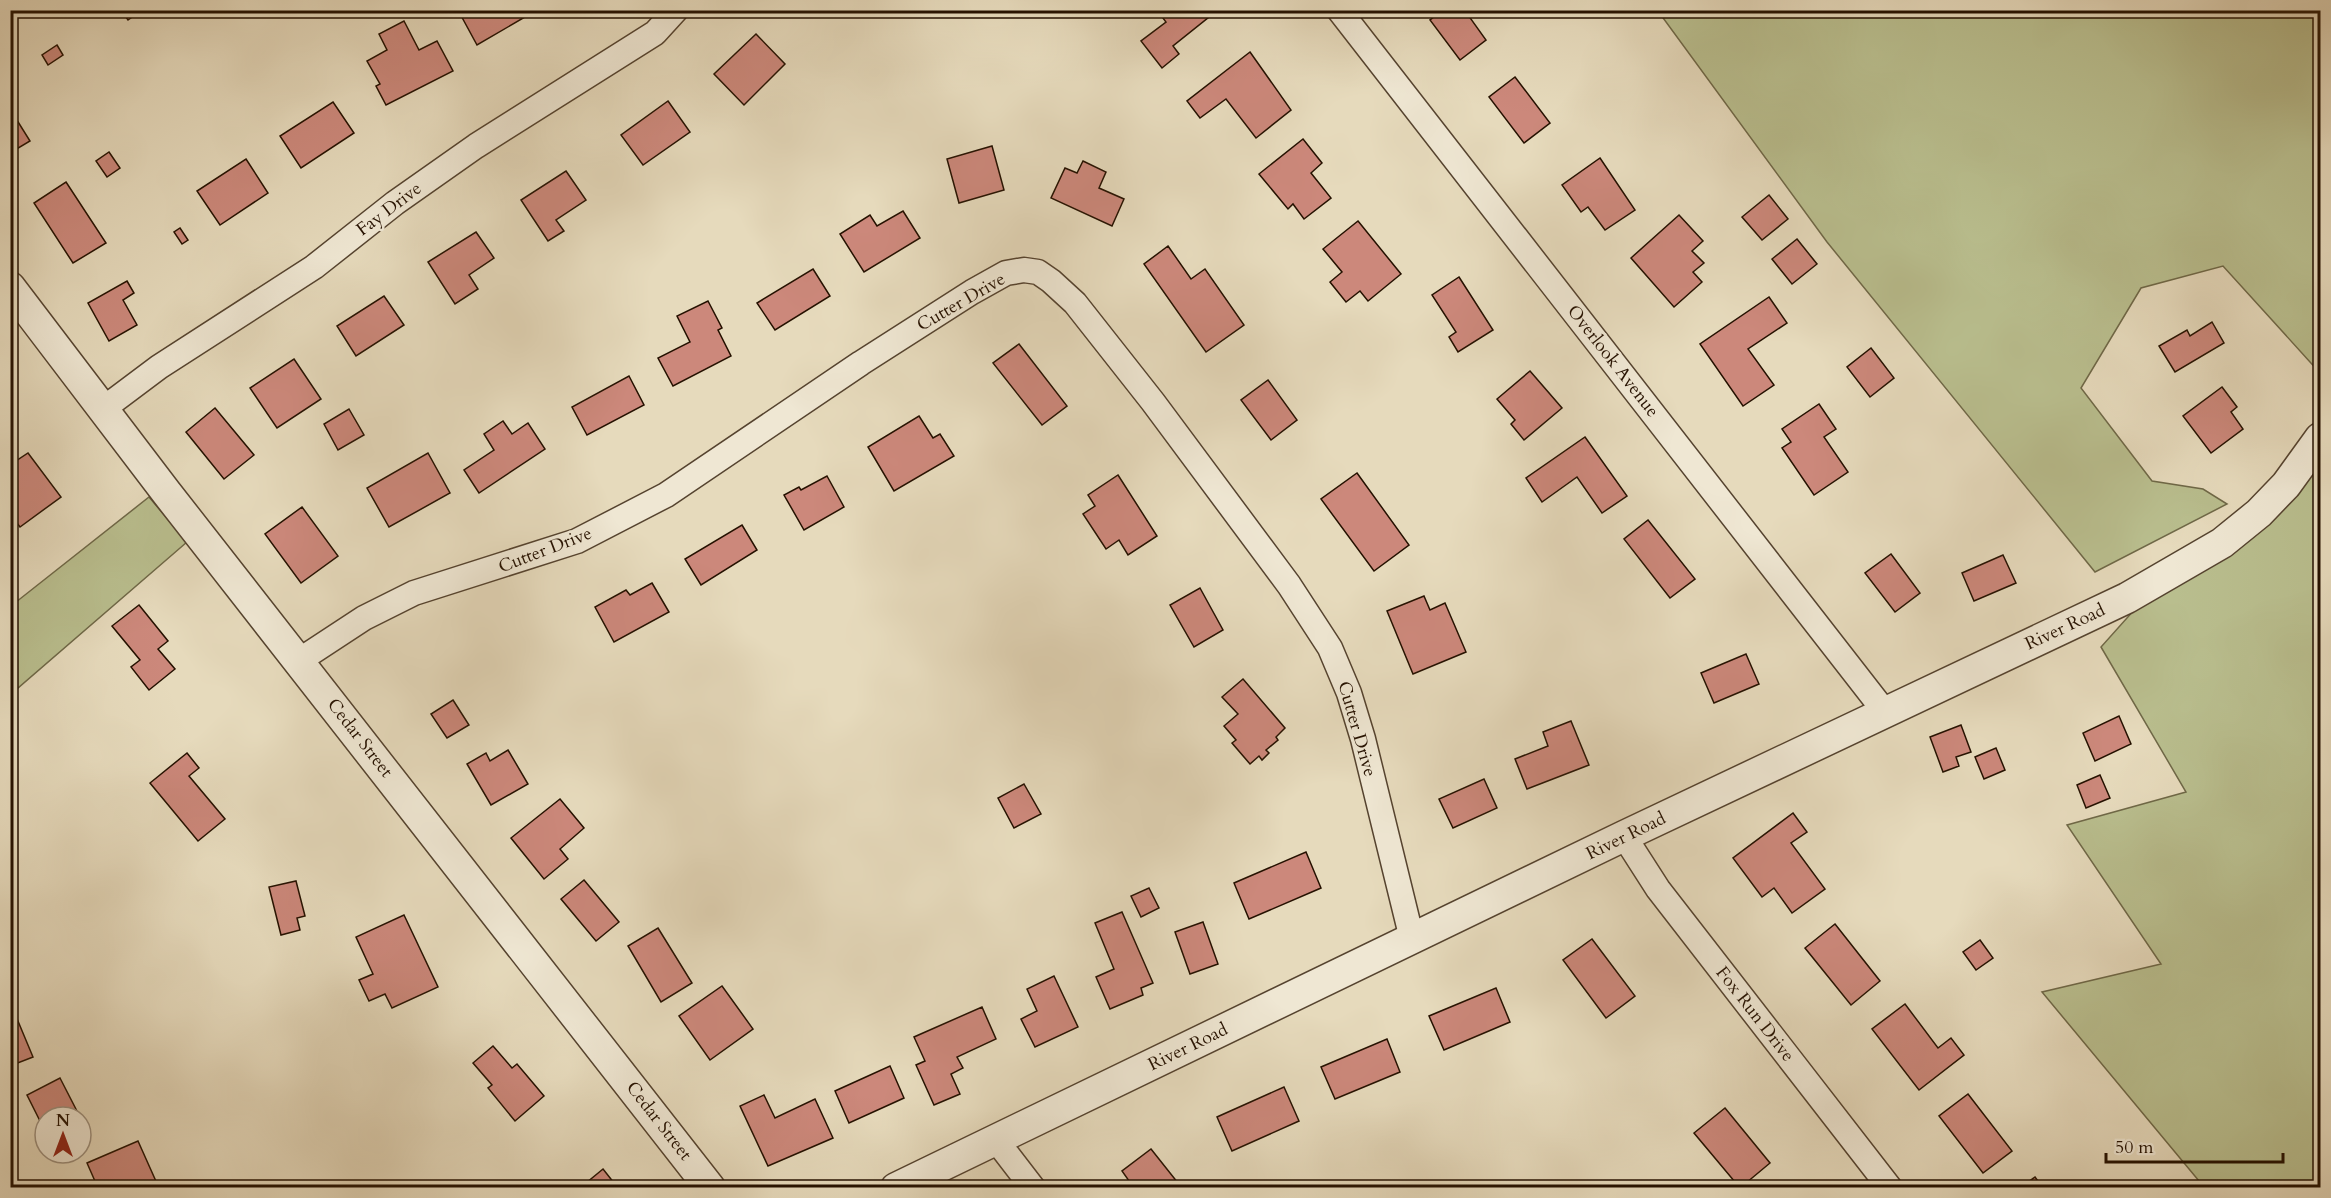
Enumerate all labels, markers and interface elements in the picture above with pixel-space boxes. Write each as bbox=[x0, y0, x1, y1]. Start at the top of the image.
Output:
street label: Fay Drive bbox=[351, 176, 427, 242]
street label: Cutter Drive bbox=[912, 267, 1010, 337]
street label: Overlook Avenue bbox=[1561, 300, 1665, 422]
street label: Cutter Drive bbox=[495, 521, 595, 579]
street label: River Road bbox=[2021, 597, 2110, 656]
street label: Cutter Drive bbox=[1331, 678, 1383, 780]
street label: Cedar Street bbox=[321, 693, 399, 783]
street label: River Road bbox=[1582, 806, 1670, 866]
street label: Fox Run Drive bbox=[1710, 961, 1800, 1067]
street label: River Road bbox=[1144, 1017, 1232, 1077]
street label: Cedar Street bbox=[620, 1076, 698, 1166]
north arrow bbox=[33, 1105, 93, 1165]
text: N bbox=[56, 1110, 70, 1132]
scale bar bbox=[2106, 1126, 2283, 1164]
text: 50 m bbox=[2115, 1135, 2154, 1160]

